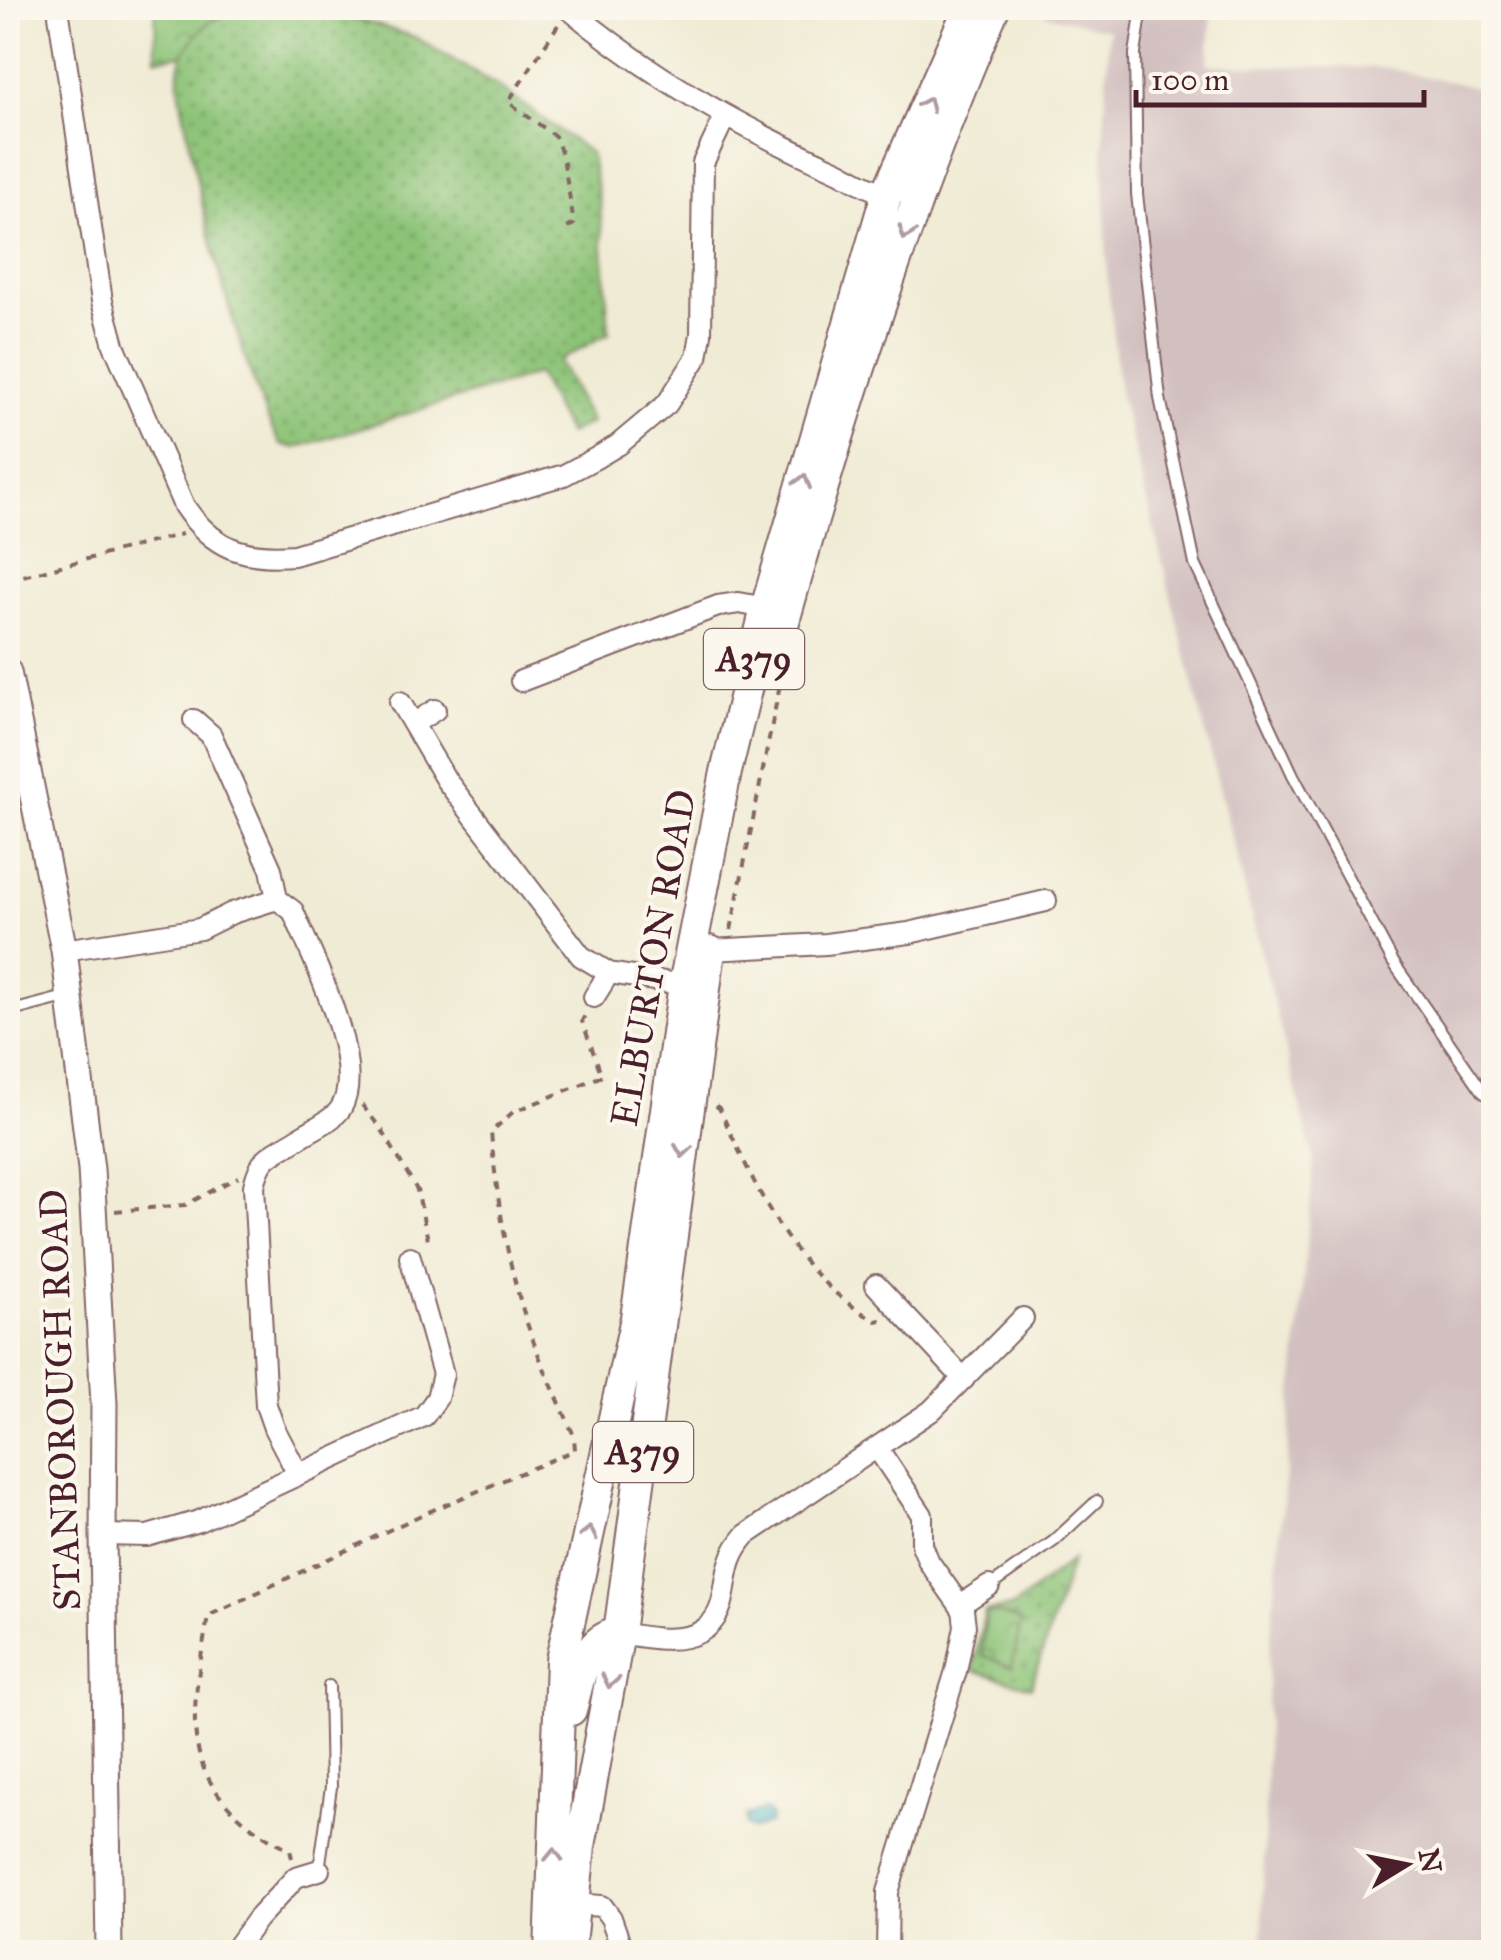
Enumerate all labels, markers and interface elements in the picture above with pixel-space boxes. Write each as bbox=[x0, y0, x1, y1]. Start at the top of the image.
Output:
scale bar bbox=[1136, 45, 1424, 107]
text: 100 m bbox=[1151, 62, 1229, 98]
one-way arrow bbox=[915, 96, 935, 114]
one-way arrow bbox=[897, 223, 918, 240]
one-way arrow bbox=[791, 473, 812, 490]
road number: A379 bbox=[704, 629, 804, 689]
street label: ELBURTON ROAD bbox=[601, 786, 705, 1130]
one-way arrow bbox=[673, 1143, 694, 1159]
street label: STANBOROUGH ROAD bbox=[30, 1188, 90, 1612]
road number: A379 bbox=[593, 1422, 693, 1482]
one-way arrow bbox=[577, 1525, 598, 1542]
one-way arrow bbox=[600, 1673, 621, 1689]
north arrow bbox=[1356, 1815, 1456, 1915]
text: N bbox=[1411, 1846, 1449, 1876]
one-way arrow bbox=[543, 1847, 564, 1863]

